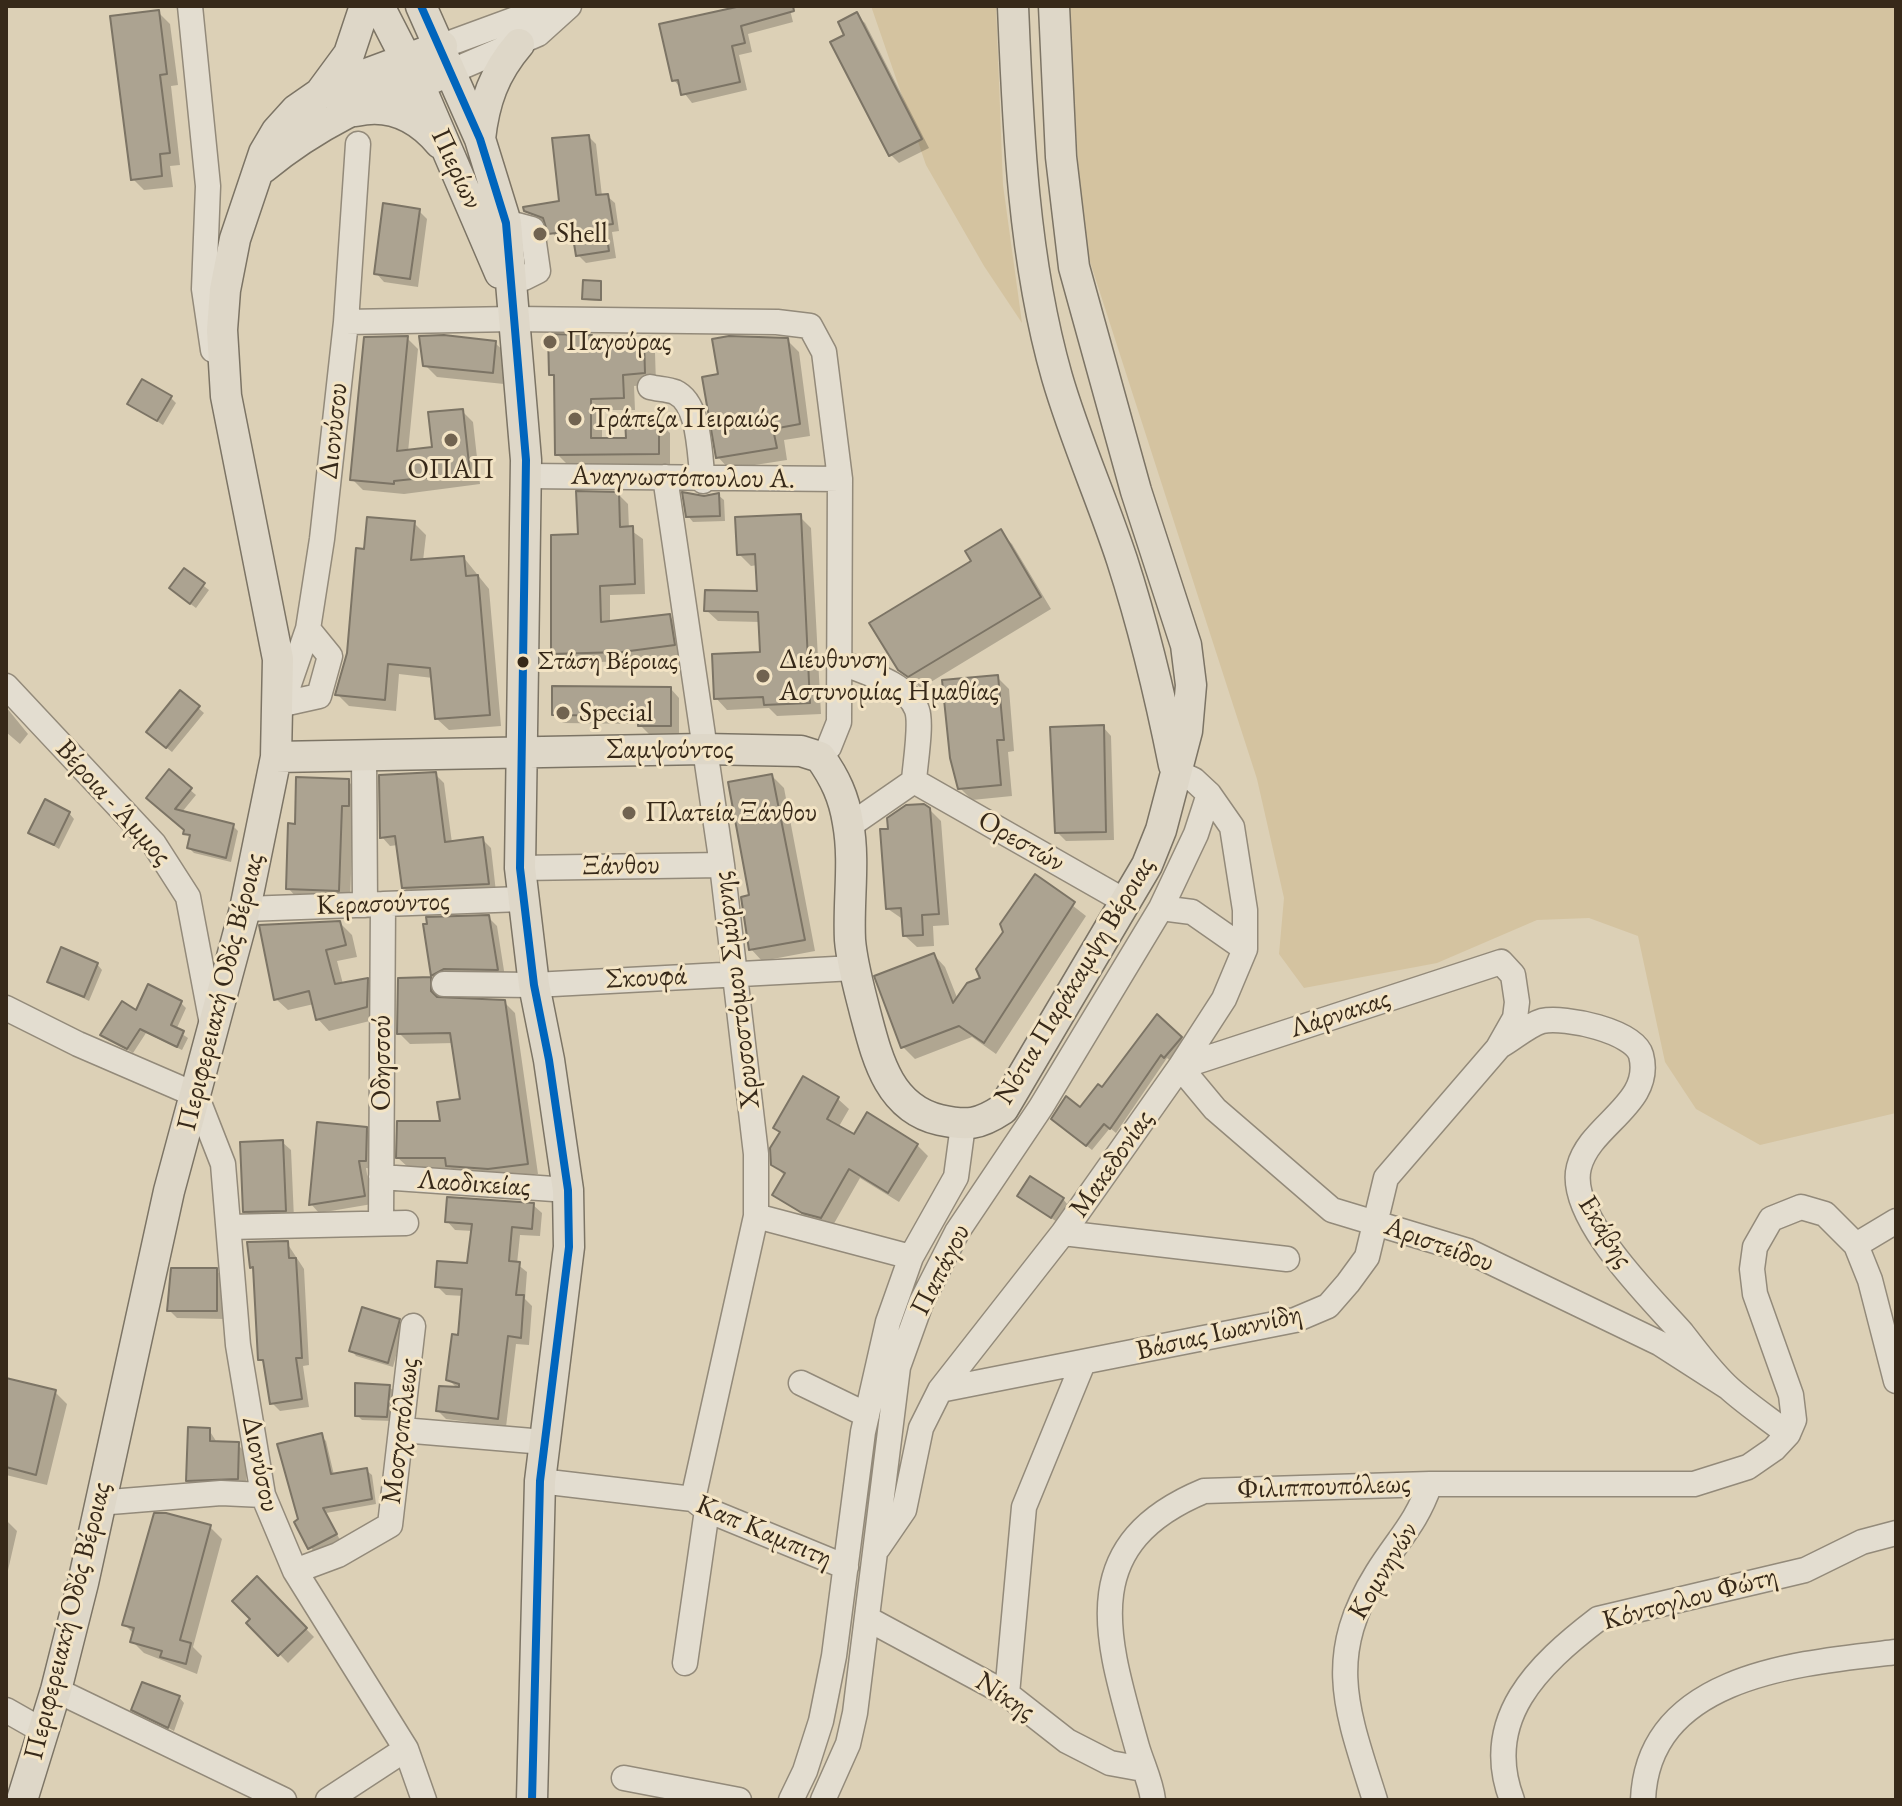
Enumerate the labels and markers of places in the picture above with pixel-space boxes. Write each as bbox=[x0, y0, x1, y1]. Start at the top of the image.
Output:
place label: Shell bbox=[556, 217, 608, 251]
marker: Shell bbox=[531, 225, 549, 243]
place label: Παγούρας bbox=[566, 325, 671, 359]
marker: Παγούρας bbox=[541, 333, 559, 351]
place label: Τράπεζα Πειραιώς bbox=[591, 402, 779, 436]
marker: Τράπεζα Πειραιώς bbox=[566, 410, 584, 428]
marker: ΟΠΑΠ bbox=[442, 431, 460, 449]
place label: ΟΠΑΠ bbox=[407, 453, 495, 487]
place label: Διέυθυνση Αστυνομίας Ημαθίας bbox=[779, 643, 999, 709]
place label: Στάση Βέροιας bbox=[538, 646, 678, 678]
marker: Στάση Βέροιας bbox=[515, 654, 531, 670]
marker: Διέυθυνση Αστυνομίας Ημαθίας bbox=[754, 667, 772, 685]
place label: Special bbox=[579, 696, 653, 730]
marker: Special bbox=[554, 704, 572, 722]
place label: Πλατεία Ξάνθου bbox=[645, 796, 817, 830]
marker: Πλατεία Ξάνθου bbox=[620, 804, 638, 822]

